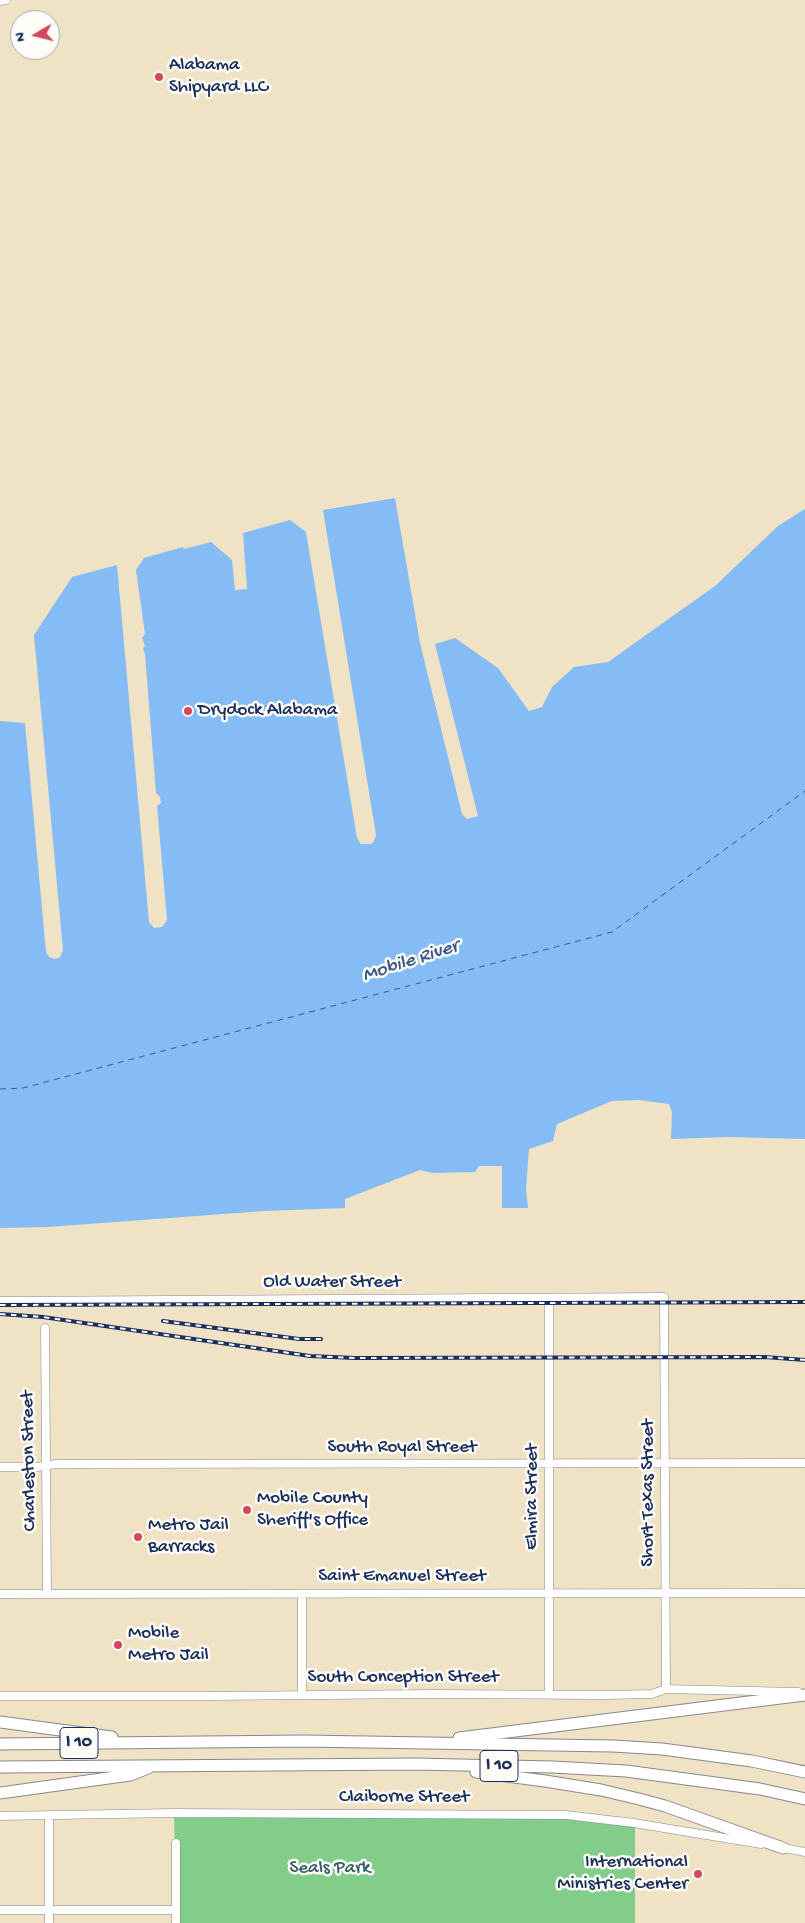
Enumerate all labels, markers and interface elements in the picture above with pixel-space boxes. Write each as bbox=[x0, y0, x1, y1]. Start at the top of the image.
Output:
north arrow bbox=[10, 10, 60, 60]
text: N bbox=[12, 31, 30, 43]
place label: Alabama Shipyard LLC bbox=[169, 55, 268, 99]
marker: Alabama Shipyard LLC bbox=[153, 71, 165, 83]
place label: Drydock Alabama bbox=[198, 700, 337, 722]
marker: Drydock Alabama bbox=[182, 705, 194, 717]
water label: Mobile River bbox=[360, 935, 462, 989]
street label: Old Water Street bbox=[263, 1272, 401, 1294]
street label: Charleston Street bbox=[17, 1391, 43, 1531]
street label: Short Texas Street bbox=[638, 1419, 660, 1567]
street label: South Royal Street bbox=[327, 1437, 477, 1459]
street label: Elmira Street bbox=[522, 1444, 544, 1550]
place label: Mobile County Sheriff's Office bbox=[257, 1488, 368, 1532]
marker: Mobile County Sheriff's Office bbox=[241, 1504, 253, 1516]
place label: Metro Jail Barracks bbox=[148, 1515, 229, 1559]
marker: Metro Jail Barracks bbox=[132, 1531, 144, 1543]
street label: Saint Emanuel Street bbox=[318, 1566, 486, 1588]
place label: Mobile Metro Jail bbox=[128, 1623, 209, 1667]
marker: Mobile Metro Jail bbox=[112, 1639, 124, 1651]
street label: South Conception Street bbox=[308, 1667, 498, 1689]
road number: I 10 bbox=[60, 1728, 98, 1759]
road number: I 10 bbox=[480, 1750, 518, 1782]
street label: Claiborne Street bbox=[339, 1787, 469, 1809]
place label: International Ministries Center bbox=[557, 1852, 688, 1896]
park label: Seals Park bbox=[289, 1858, 371, 1880]
marker: International Ministries Center bbox=[692, 1868, 704, 1880]

